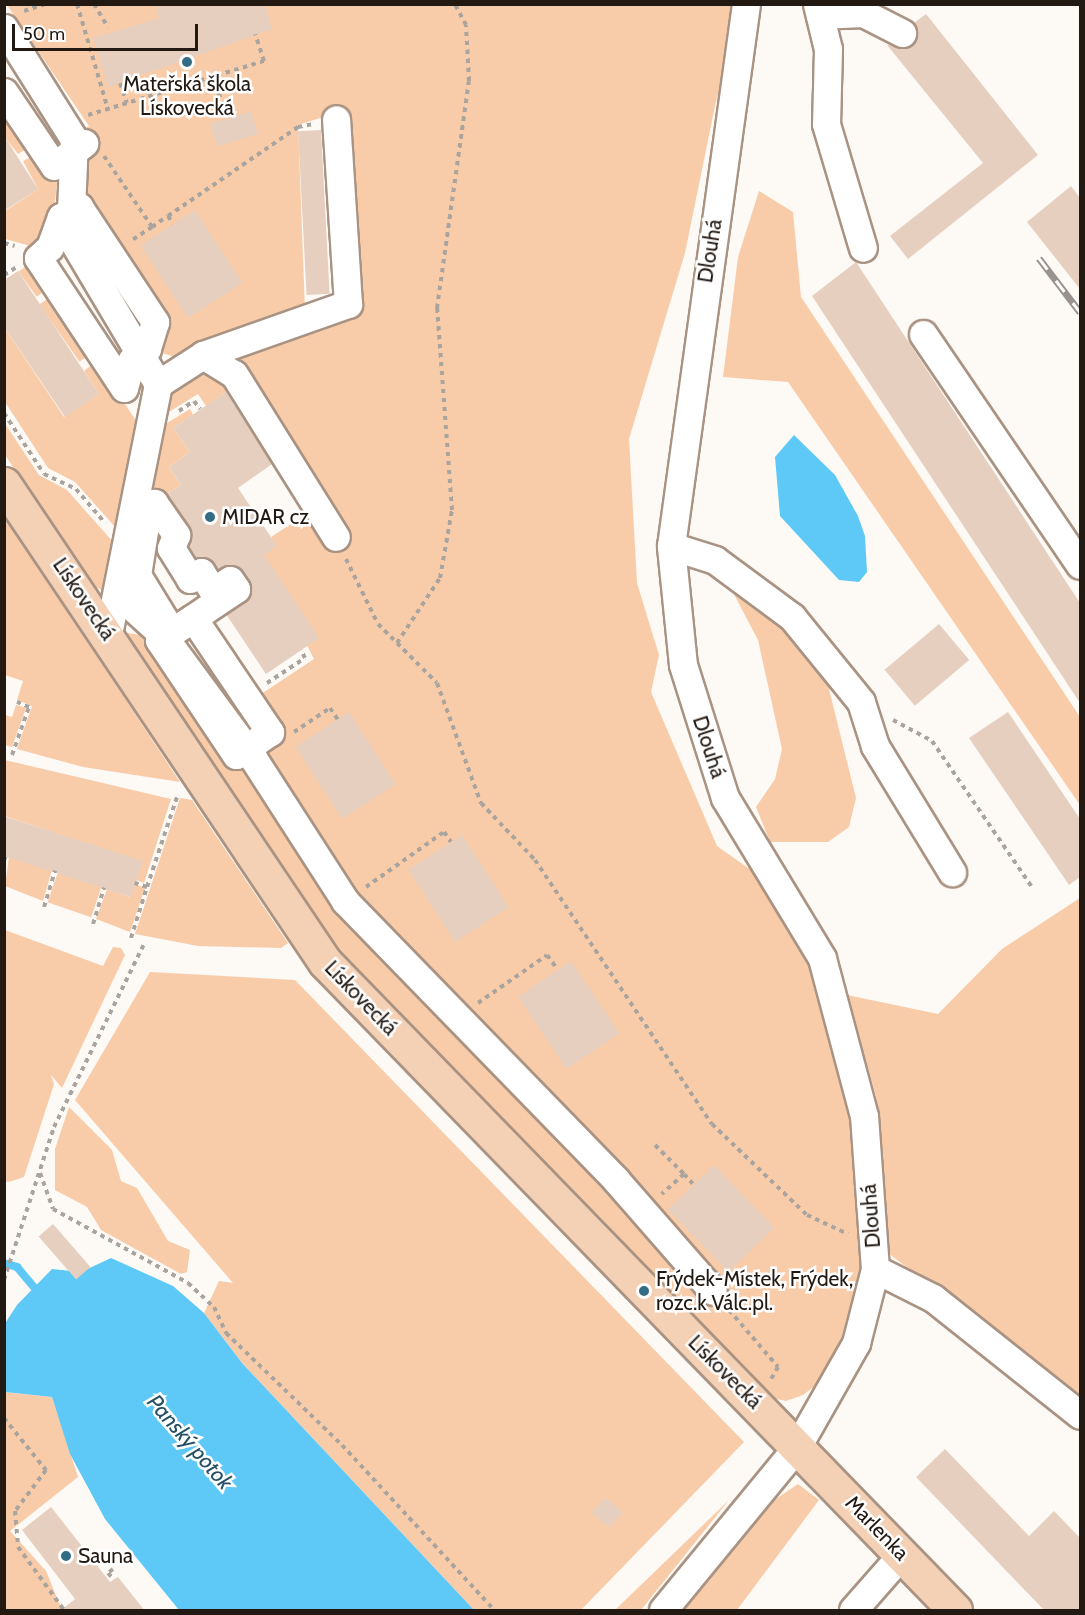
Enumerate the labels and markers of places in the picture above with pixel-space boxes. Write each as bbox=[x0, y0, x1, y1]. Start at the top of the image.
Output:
marker: Mateřská škola Lískovecká bbox=[180, 55, 194, 69]
place label: Mateřská škola Lískovecká bbox=[123, 71, 251, 121]
place label: MIDAR cz bbox=[222, 504, 309, 530]
marker: MIDAR cz bbox=[203, 510, 217, 524]
place label: Frýdek-Místek, Frýdek, rozc.k Válc.pl. bbox=[656, 1266, 853, 1316]
marker: Frýdek-Místek, Frýdek, rozc.k Válc.pl. bbox=[637, 1284, 651, 1298]
place label: Sauna bbox=[78, 1543, 133, 1569]
marker: Sauna bbox=[59, 1549, 73, 1563]

